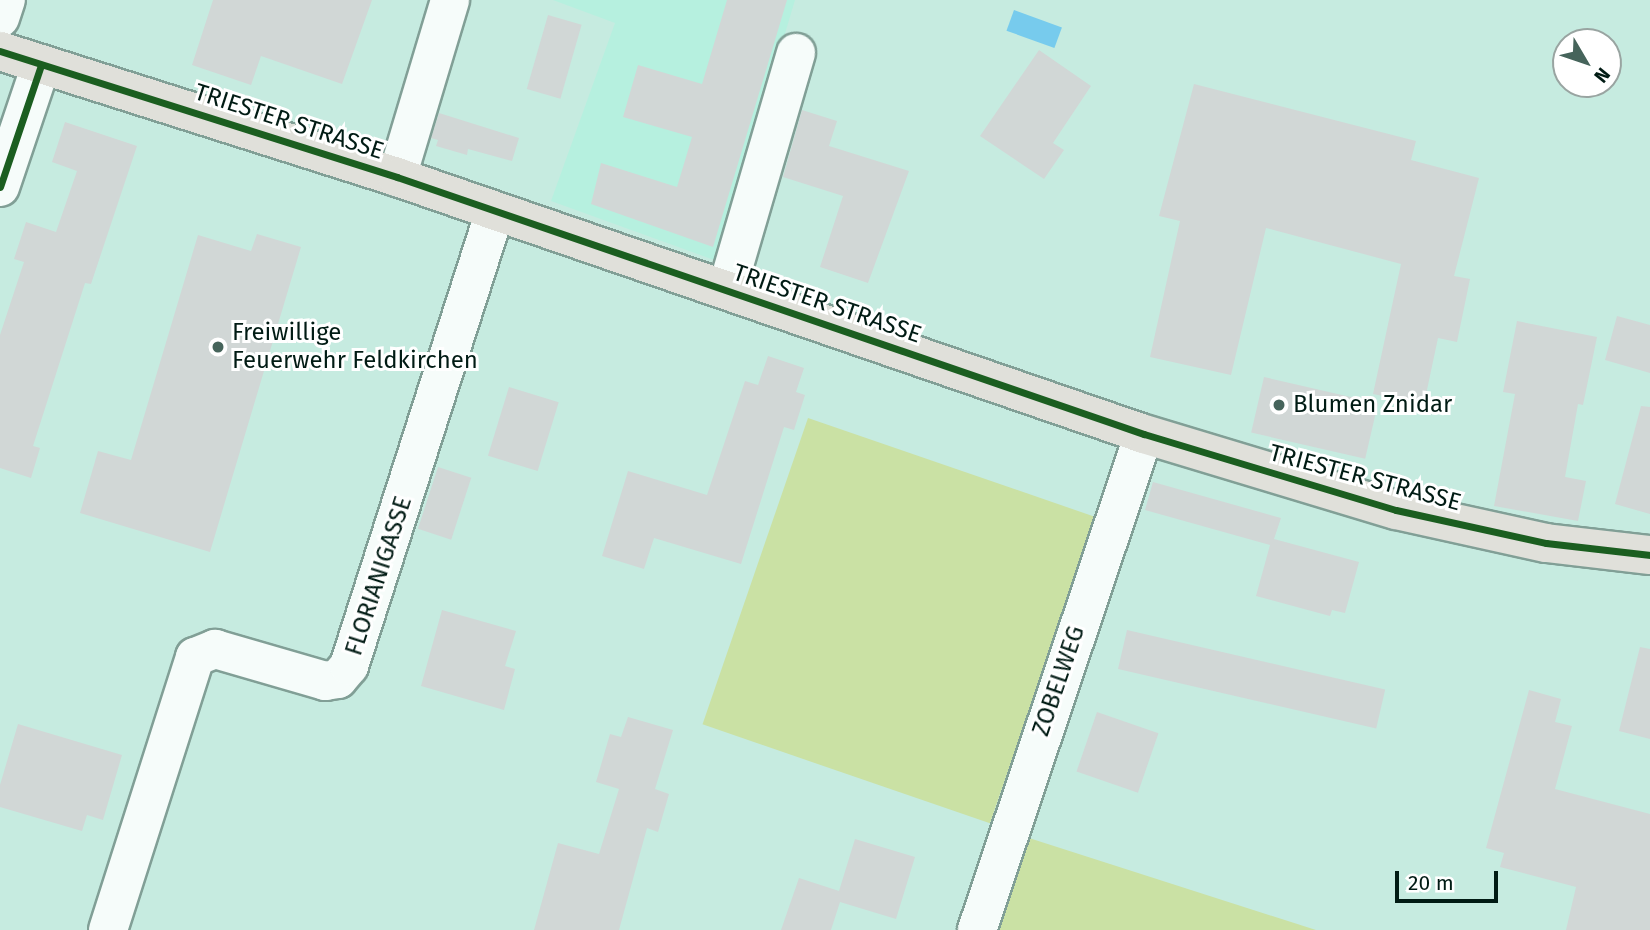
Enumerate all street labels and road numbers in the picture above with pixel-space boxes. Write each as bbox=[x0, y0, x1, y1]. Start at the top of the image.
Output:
street label: TRIESTER STRASSE bbox=[191, 78, 387, 166]
street label: TRIESTER STRASSE bbox=[729, 258, 925, 350]
street label: TRIESTER STRASSE bbox=[1266, 439, 1464, 517]
street label: FLORIANIGASSE bbox=[340, 493, 418, 659]
street label: ZOBELWEG bbox=[1027, 622, 1091, 740]

